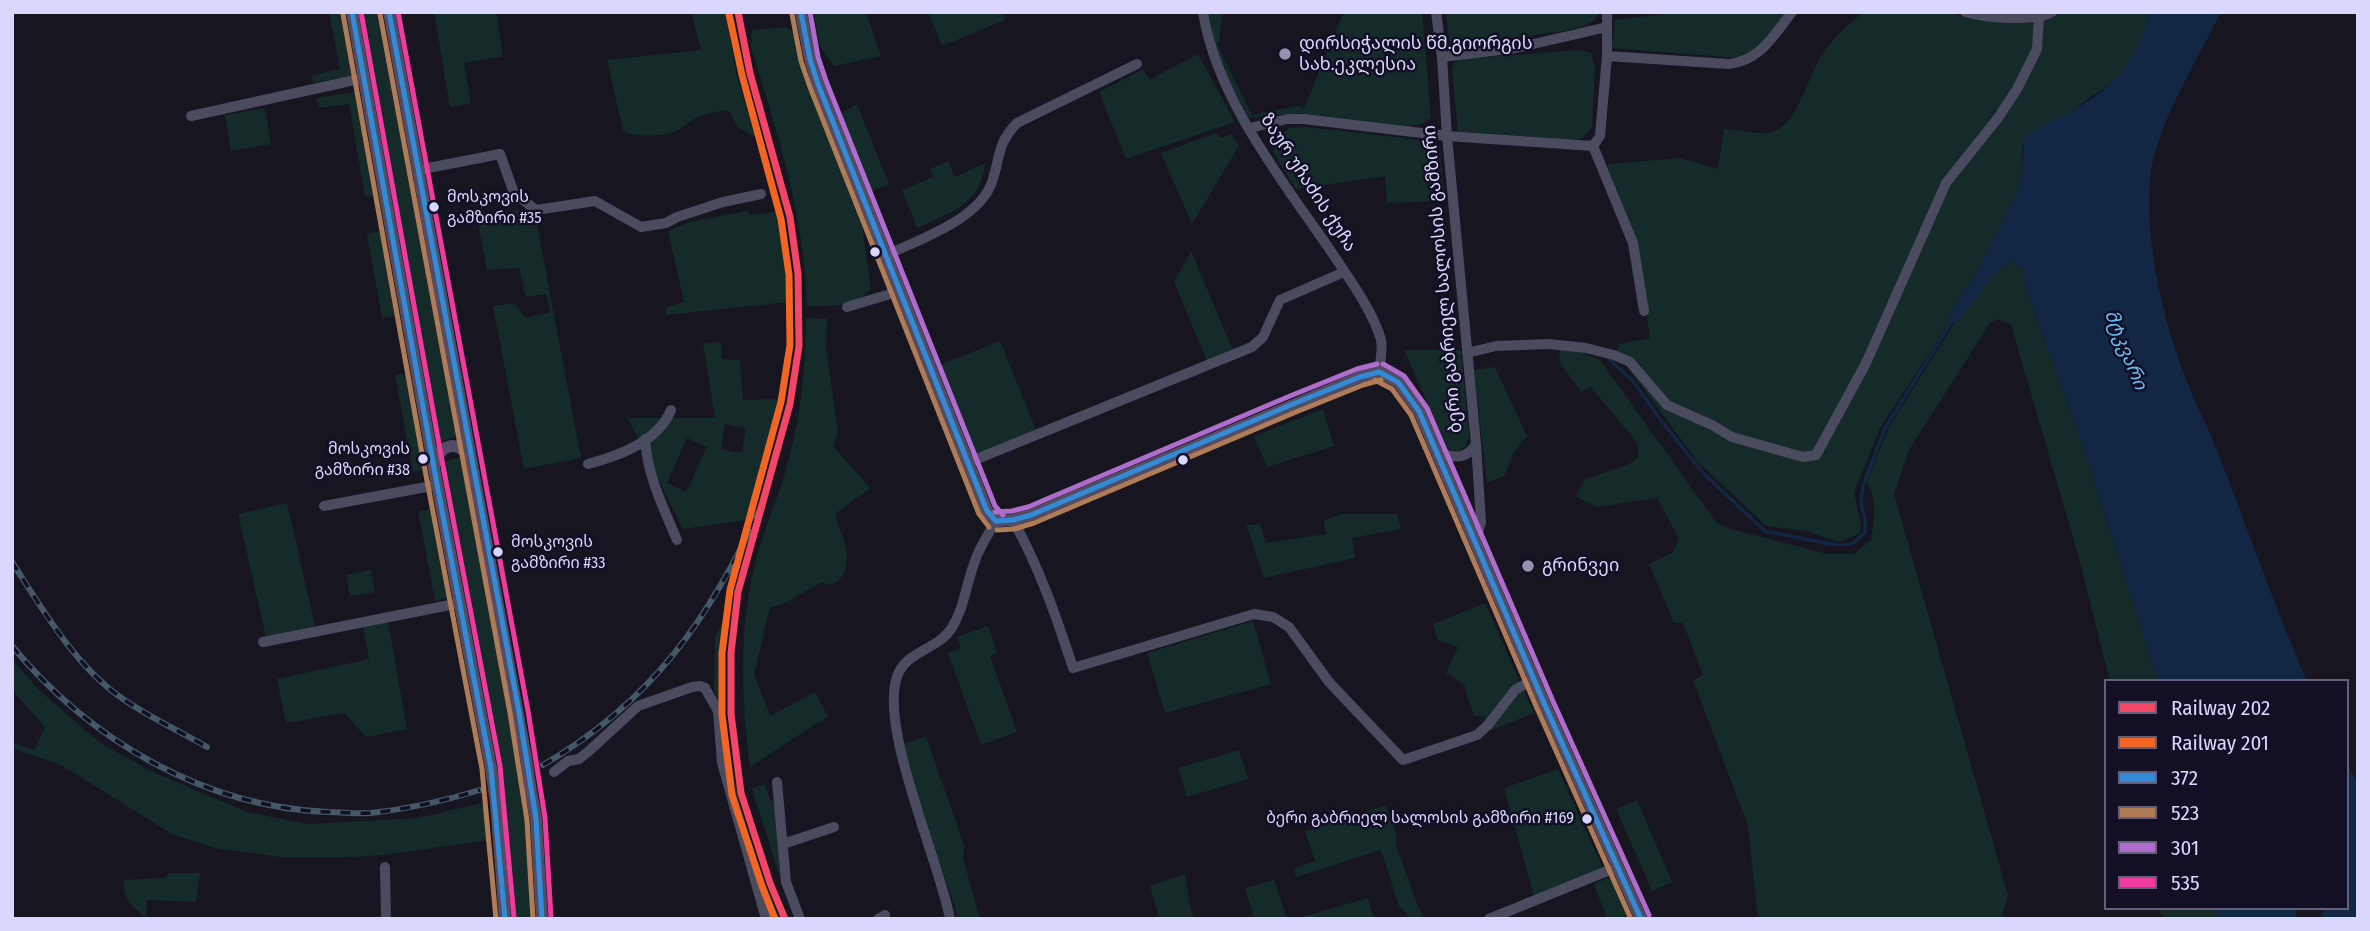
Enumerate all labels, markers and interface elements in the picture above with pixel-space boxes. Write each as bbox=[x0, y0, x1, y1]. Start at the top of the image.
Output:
place label: დირსიჭალის წმ.გიორგის სახ.ეკლესია bbox=[1299, 33, 1533, 76]
marker: დირსიჭალის წმ.გიორგის სახ.ეკლესია bbox=[1277, 46, 1293, 62]
street label: ზაურ უჩაძის ქუჩა bbox=[1255, 110, 1361, 256]
street label: ბერი გაბრიელ სალოსის გამზირი bbox=[1419, 124, 1467, 434]
place label: მოსკოვის გამზირი #35 bbox=[447, 188, 542, 226]
marker: მოსკოვის გამზირი #35 bbox=[427, 200, 441, 214]
unlabelled marker bbox=[868, 245, 882, 259]
water label: მტკვარი bbox=[2099, 307, 2151, 393]
place label: მოსკოვის გამზირი #38 bbox=[315, 440, 410, 478]
marker: მოსკოვის გამზირი #38 bbox=[416, 452, 430, 466]
unlabelled marker bbox=[1176, 453, 1190, 467]
place label: მოსკოვის გამზირი #33 bbox=[511, 533, 605, 571]
marker: მოსკოვის გამზირი #33 bbox=[491, 545, 505, 559]
place label: გრინვეი bbox=[1542, 555, 1619, 577]
marker: გრინვეი bbox=[1520, 558, 1536, 574]
legend bbox=[2104, 679, 2349, 910]
text: Railway 202 bbox=[2171, 695, 2270, 721]
text: Railway 201 bbox=[2171, 730, 2269, 756]
text: 372 bbox=[2171, 765, 2198, 791]
text: 523 bbox=[2171, 800, 2199, 826]
place label: ბერი გაბრიელ სალოსის გამზირი #169 bbox=[1266, 809, 1574, 829]
marker: ბერი გაბრიელ სალოსის გამზირი #169 bbox=[1580, 812, 1594, 826]
text: 301 bbox=[2171, 835, 2199, 861]
text: 535 bbox=[2171, 870, 2200, 896]

